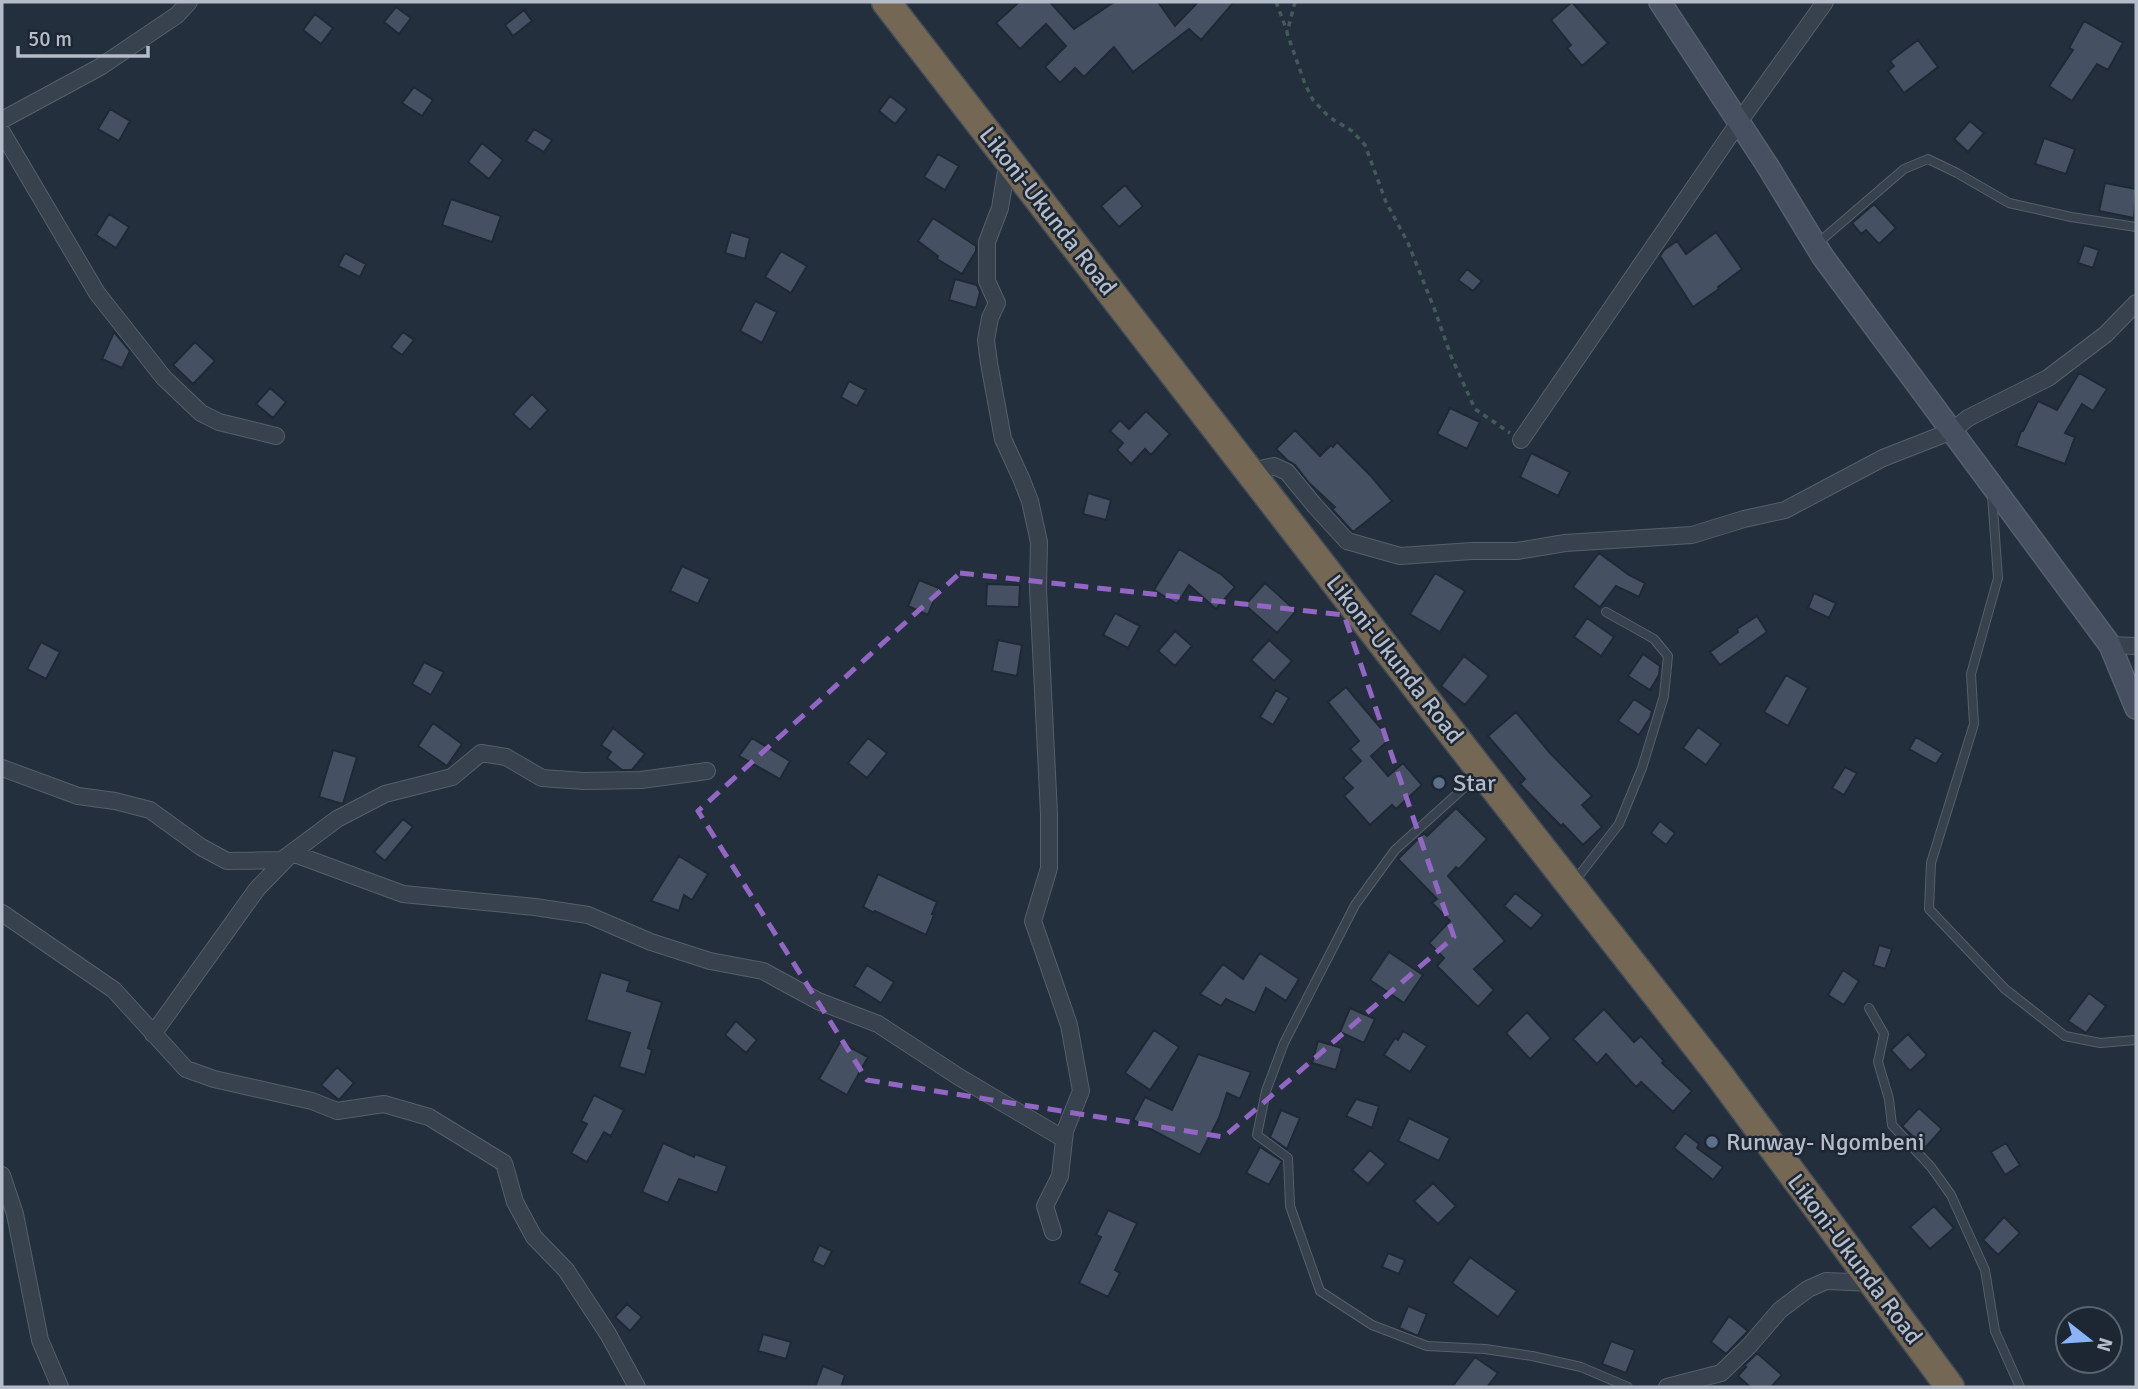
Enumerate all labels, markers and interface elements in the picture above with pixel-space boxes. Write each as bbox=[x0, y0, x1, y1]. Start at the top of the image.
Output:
scale bar bbox=[18, 14, 147, 58]
text: 50 m bbox=[28, 26, 72, 52]
street label: Likoni-Ukunda Road bbox=[973, 121, 1123, 301]
street label: Likoni-Ukunda Road bbox=[1320, 569, 1470, 749]
place label: Star bbox=[1453, 768, 1496, 798]
marker: Star bbox=[1431, 775, 1447, 791]
place label: Runway- Ngombeni bbox=[1726, 1127, 1924, 1157]
marker: Runway- Ngombeni bbox=[1704, 1134, 1720, 1150]
street label: Likoni-Ukunda Road bbox=[1781, 1168, 1929, 1350]
north arrow bbox=[2054, 1305, 2124, 1375]
text: N bbox=[2091, 1335, 2118, 1355]

